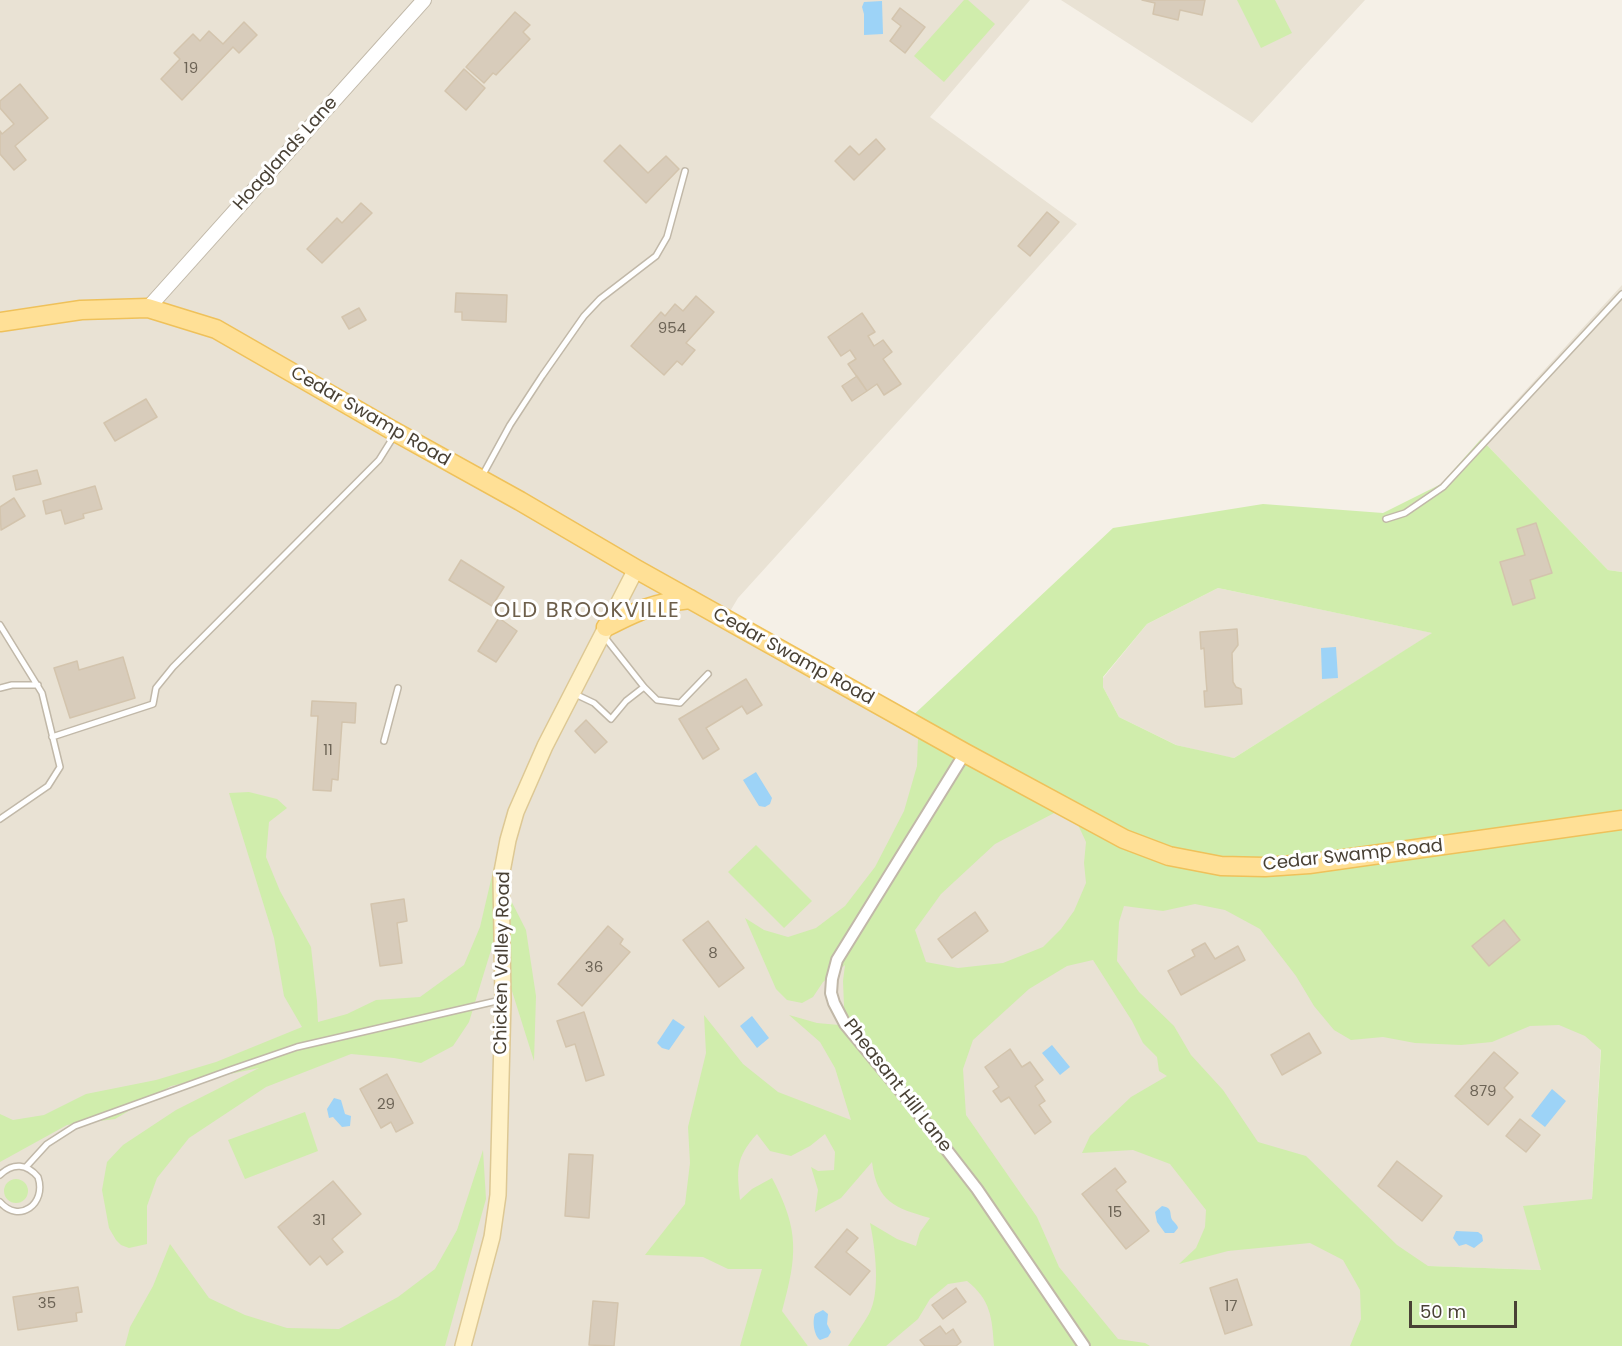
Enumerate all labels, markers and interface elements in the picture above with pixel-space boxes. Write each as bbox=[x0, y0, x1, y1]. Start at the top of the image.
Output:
house number: 19 bbox=[184, 60, 198, 78]
street label: Hoaglands Lane bbox=[229, 93, 343, 215]
house number: 954 bbox=[658, 320, 686, 338]
street label: Cedar Swamp Road bbox=[286, 362, 454, 472]
district label: OLD BROOKVILLE bbox=[494, 599, 680, 625]
street label: Cedar Swamp Road bbox=[709, 604, 877, 710]
house number: 11 bbox=[323, 742, 333, 760]
street label: Cedar Swamp Road bbox=[1262, 836, 1444, 876]
street label: Chicken Valley Road bbox=[491, 871, 515, 1055]
house number: 8 bbox=[708, 945, 718, 963]
house number: 36 bbox=[585, 959, 603, 977]
street label: Pheasant Hill Lane bbox=[838, 1015, 956, 1157]
house number: 879 bbox=[1469, 1083, 1497, 1101]
house number: 29 bbox=[377, 1096, 395, 1114]
house number: 15 bbox=[1108, 1204, 1122, 1222]
house number: 31 bbox=[312, 1212, 326, 1230]
scale bar bbox=[1412, 1289, 1520, 1327]
house number: 35 bbox=[38, 1295, 56, 1313]
house number: 17 bbox=[1225, 1298, 1237, 1316]
text: 50 m bbox=[1420, 1299, 1466, 1324]

